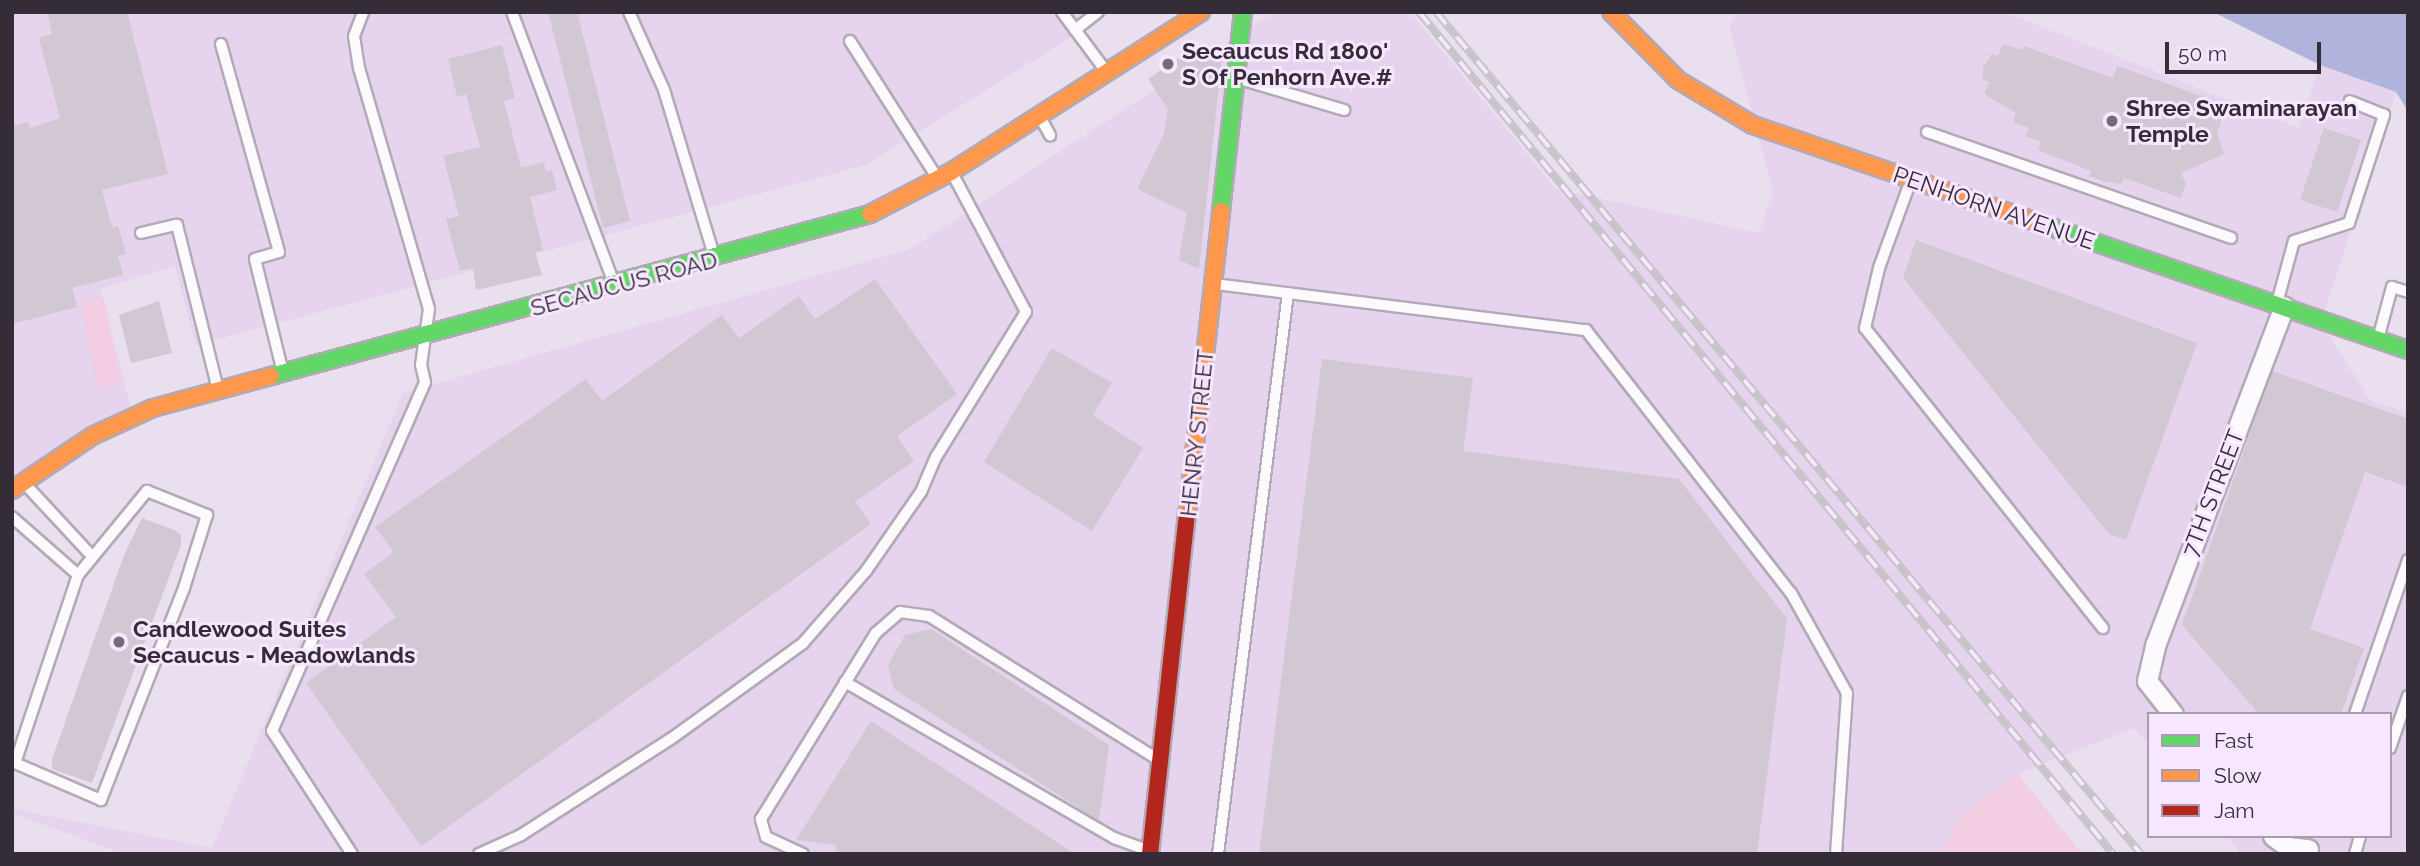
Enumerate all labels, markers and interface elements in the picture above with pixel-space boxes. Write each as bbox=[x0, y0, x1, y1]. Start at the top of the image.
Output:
scale bar bbox=[2168, 28, 2324, 72]
place label: Secaucus Rd 1800' S Of Penhorn Ave.# bbox=[1182, 37, 1393, 91]
text: 50 m bbox=[2178, 41, 2227, 66]
marker: Secaucus Rd 1800' S Of Penhorn Ave.# bbox=[1160, 56, 1176, 72]
place label: Shree Swaminarayan Temple bbox=[2126, 94, 2357, 148]
marker: Shree Swaminarayan Temple bbox=[2104, 113, 2120, 129]
street label: PENHORN AVENUE bbox=[1889, 160, 2099, 256]
street label: SECAUCUS ROAD bbox=[528, 246, 720, 322]
street label: HENRY STREET bbox=[1174, 348, 1220, 518]
street label: 7TH STREET bbox=[2176, 426, 2250, 560]
place label: Candlewood Suites Secaucus - Meadowlands bbox=[133, 615, 415, 669]
marker: Candlewood Suites Secaucus - Meadowlands bbox=[111, 634, 127, 650]
legend bbox=[2147, 712, 2392, 838]
text: Fast bbox=[2214, 728, 2254, 753]
text: Slow bbox=[2214, 763, 2262, 788]
text: Jam bbox=[2214, 798, 2255, 823]

